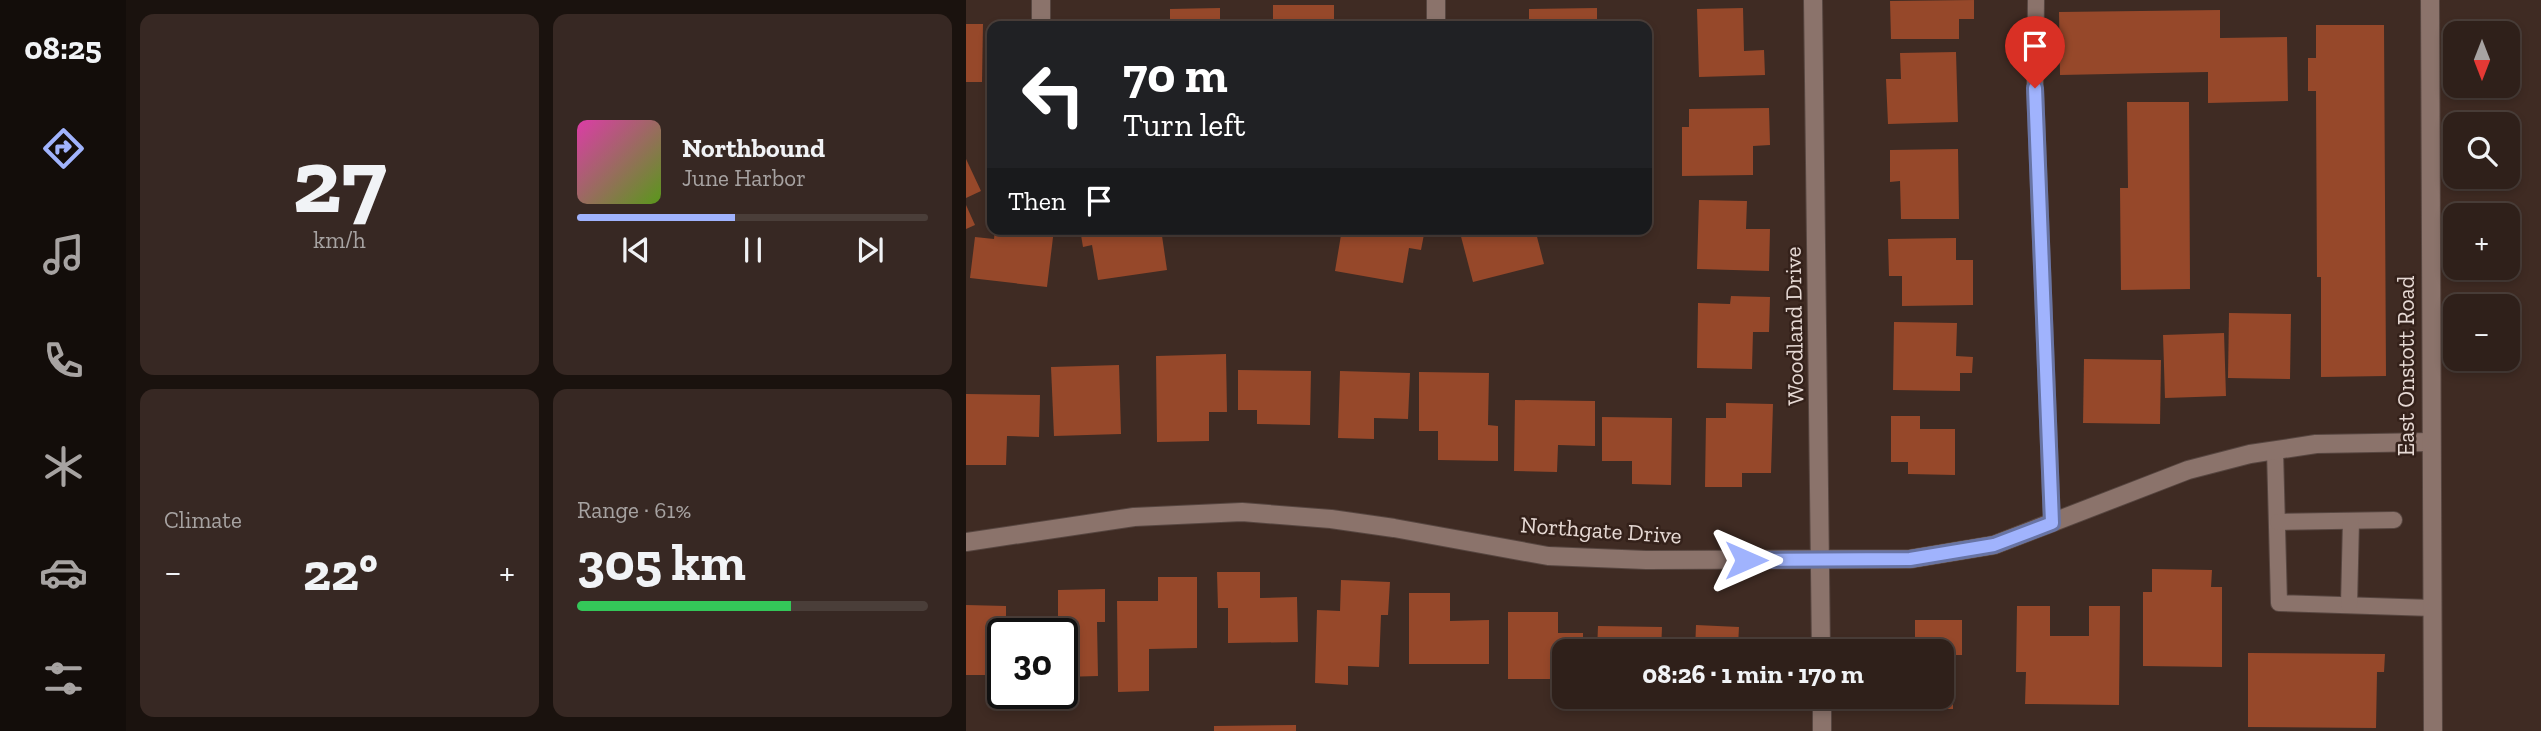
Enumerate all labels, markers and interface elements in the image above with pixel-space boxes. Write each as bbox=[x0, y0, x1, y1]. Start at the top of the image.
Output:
pin bbox=[2005, 16, 2065, 88]
north arrow bbox=[2443, 21, 2520, 98]
map controls bbox=[2443, 21, 2520, 371]
icon: arrive bbox=[2016, 27, 2054, 65]
text: 08:25 bbox=[24, 29, 102, 67]
text: 70 m bbox=[1123, 46, 1228, 105]
icon: left bbox=[1008, 49, 1099, 140]
text: Turn left bbox=[1123, 106, 1245, 144]
button: search bbox=[2443, 112, 2520, 189]
icon: directions bbox=[39, 124, 88, 173]
text: 27 bbox=[293, 126, 386, 235]
text: Northbound bbox=[682, 132, 825, 164]
text: June Harbor bbox=[682, 164, 806, 192]
icon: arrive bbox=[1080, 182, 1118, 220]
text: Then bbox=[1008, 185, 1066, 217]
button: + bbox=[2443, 203, 2520, 280]
text: km/h bbox=[313, 226, 366, 254]
icon: music bbox=[39, 230, 88, 279]
icon: previous bbox=[617, 231, 655, 269]
icon: pause bbox=[734, 231, 772, 269]
icon: next bbox=[851, 231, 889, 269]
street label: Woodland Drive bbox=[1779, 246, 1809, 406]
street label: East Onstott Road bbox=[2392, 275, 2420, 456]
button: − bbox=[2443, 294, 2520, 371]
icon: phone bbox=[39, 336, 88, 385]
icon: climate bbox=[39, 442, 88, 491]
text: Range · 61% bbox=[577, 496, 691, 524]
text: Climate bbox=[164, 506, 242, 534]
street label: Northgate Drive bbox=[1519, 510, 1683, 550]
position arrow bbox=[1709, 523, 1783, 597]
text: 305 km bbox=[577, 531, 746, 593]
text: 22° bbox=[303, 541, 378, 603]
icon: car bbox=[39, 548, 88, 597]
text: − bbox=[164, 549, 182, 595]
text: + bbox=[499, 549, 515, 595]
speed limit sign: 30 bbox=[987, 618, 1078, 709]
icon: filters bbox=[39, 654, 88, 703]
text: 08:26 · 1 min · 170 m bbox=[1642, 658, 1864, 690]

